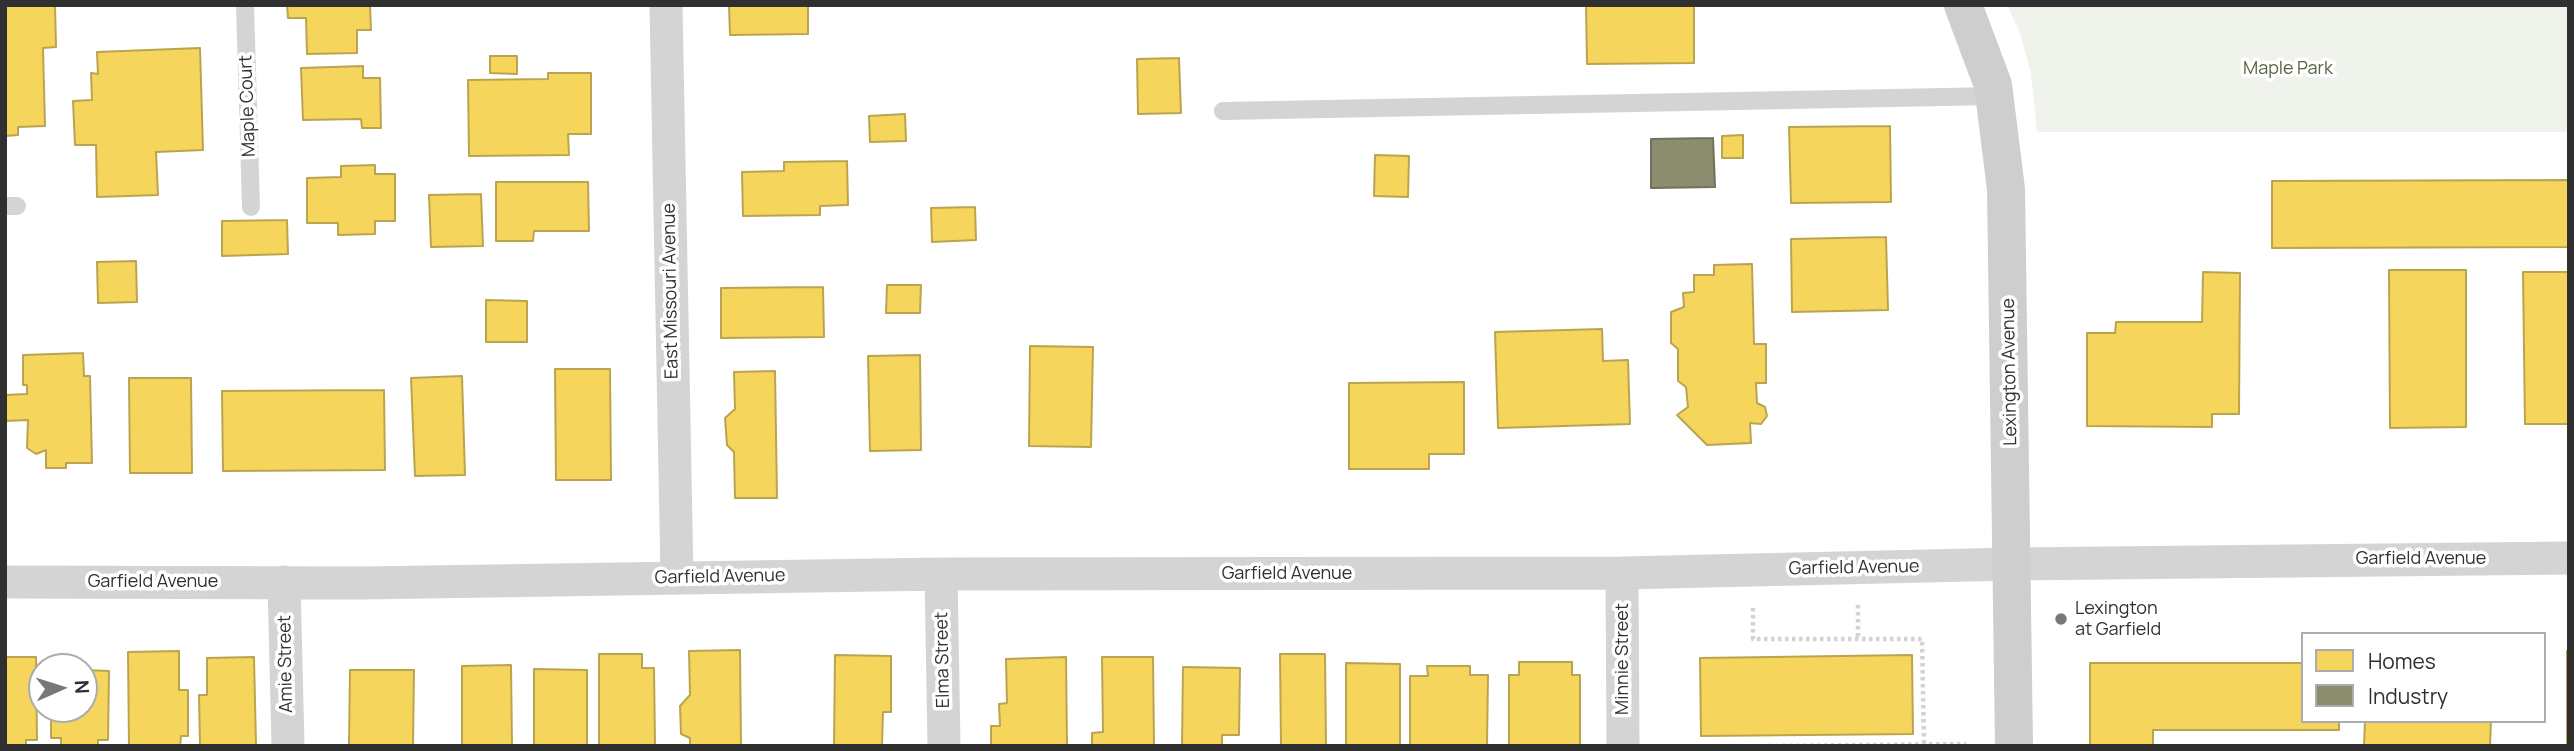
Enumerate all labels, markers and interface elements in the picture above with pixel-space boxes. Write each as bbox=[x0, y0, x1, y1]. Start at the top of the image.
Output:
street label: Maple Court bbox=[235, 55, 261, 157]
park label: Maple Park bbox=[2243, 58, 2333, 80]
street label: East Missouri Avenue bbox=[659, 203, 683, 379]
street label: Lexington Avenue bbox=[1998, 298, 2022, 446]
street label: Garfield Avenue bbox=[2356, 548, 2486, 570]
street label: Garfield Avenue bbox=[1788, 556, 1920, 580]
street label: Garfield Avenue bbox=[1222, 563, 1352, 585]
street label: Garfield Avenue bbox=[654, 565, 786, 589]
street label: Garfield Avenue bbox=[88, 571, 218, 593]
place label: Lexington at Garfield bbox=[2075, 598, 2161, 640]
street label: Minnie Street bbox=[1612, 603, 1634, 715]
marker: Lexington at Garfield bbox=[2053, 611, 2069, 627]
street label: Elma Street bbox=[931, 612, 955, 708]
street label: Amie Street bbox=[274, 615, 298, 713]
legend bbox=[2301, 632, 2546, 723]
text: Homes bbox=[2368, 647, 2436, 675]
north arrow bbox=[28, 653, 98, 723]
text: N bbox=[69, 680, 95, 695]
text: Industry bbox=[2368, 682, 2448, 710]

